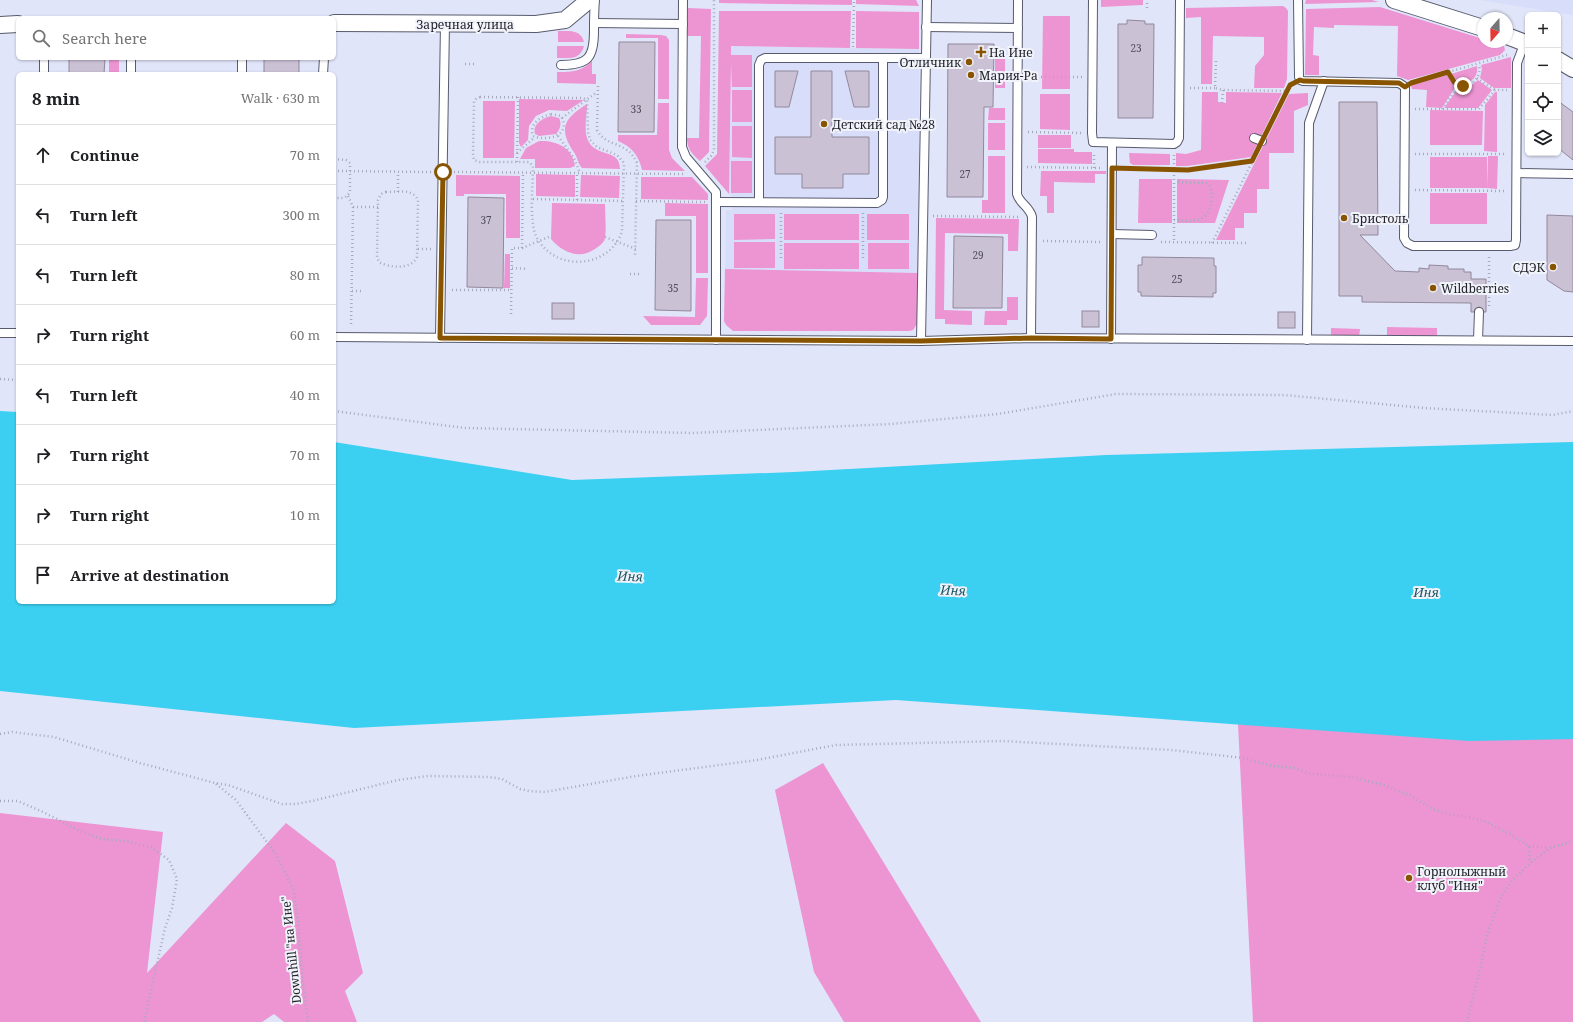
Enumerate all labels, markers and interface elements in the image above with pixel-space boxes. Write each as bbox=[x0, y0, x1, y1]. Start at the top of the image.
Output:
north arrow bbox=[1477, 12, 1513, 48]
map controls bbox=[1525, 12, 1561, 156]
button: + bbox=[1525, 12, 1561, 48]
search box bbox=[16, 16, 336, 60]
street label: Заречная улица bbox=[416, 16, 514, 33]
icon: search bbox=[30, 27, 52, 49]
text: Search here bbox=[62, 28, 147, 48]
house number: 23 bbox=[1130, 41, 1142, 55]
place label: На Ине bbox=[989, 44, 1033, 61]
marker: На Ине bbox=[976, 47, 986, 57]
button: − bbox=[1525, 48, 1561, 84]
place label: Отличник bbox=[899, 54, 962, 71]
marker: Отличник bbox=[964, 57, 974, 67]
place label: Мария-Ра bbox=[979, 67, 1038, 84]
marker: Мария-Ра bbox=[966, 70, 976, 80]
route end bbox=[1454, 77, 1472, 95]
button: locate bbox=[1525, 84, 1561, 120]
text: 8 min bbox=[32, 87, 80, 110]
text: Walk · 630 m bbox=[241, 89, 320, 107]
house number: 33 bbox=[630, 102, 642, 116]
place label: Детский сад №28 bbox=[832, 116, 935, 133]
marker: Детский сад №28 bbox=[819, 119, 829, 129]
button: layers bbox=[1525, 120, 1561, 156]
icon: ahead bbox=[32, 144, 54, 166]
text: Continue bbox=[70, 145, 139, 165]
text: 70 m bbox=[290, 146, 320, 164]
route start bbox=[434, 163, 452, 181]
house number: 27 bbox=[959, 167, 971, 181]
icon: left bbox=[32, 204, 54, 226]
text: Turn left bbox=[70, 205, 138, 225]
text: 300 m bbox=[283, 206, 320, 224]
place label: Бристоль bbox=[1352, 210, 1409, 227]
house number: 37 bbox=[480, 213, 492, 227]
marker: Бристоль bbox=[1339, 213, 1349, 223]
house number: 29 bbox=[972, 248, 984, 262]
place label: СДЭК bbox=[1513, 259, 1546, 276]
marker: СДЭК bbox=[1548, 262, 1558, 272]
icon: left bbox=[32, 264, 54, 286]
text: Turn left bbox=[70, 265, 138, 285]
text: 80 m bbox=[290, 266, 320, 284]
house number: 25 bbox=[1171, 272, 1183, 286]
place label: Wildberries bbox=[1441, 280, 1509, 297]
house number: 35 bbox=[667, 281, 679, 295]
marker: Wildberries bbox=[1428, 283, 1438, 293]
icon: right bbox=[32, 324, 54, 346]
text: Turn right bbox=[70, 325, 149, 345]
text: 60 m bbox=[290, 326, 320, 344]
icon: left bbox=[32, 384, 54, 406]
text: Turn left bbox=[70, 385, 138, 405]
text: 40 m bbox=[290, 386, 320, 404]
icon: right bbox=[32, 444, 54, 466]
text: Turn right bbox=[70, 445, 149, 465]
text: 70 m bbox=[290, 446, 320, 464]
icon: right bbox=[32, 504, 54, 526]
text: Turn right bbox=[70, 505, 149, 525]
text: 10 m bbox=[290, 506, 320, 524]
icon: arrive bbox=[32, 564, 54, 586]
text: Arrive at destination bbox=[70, 565, 229, 585]
water label: Иня bbox=[616, 567, 644, 585]
water label: Иня bbox=[939, 581, 967, 599]
water label: Иня bbox=[1412, 583, 1439, 601]
place label: Горнолыжный клуб "Иня" bbox=[1417, 863, 1506, 894]
marker: Горнолыжный клуб "Иня" bbox=[1404, 873, 1414, 883]
street label: Downhill "на Ине" bbox=[277, 895, 305, 1004]

